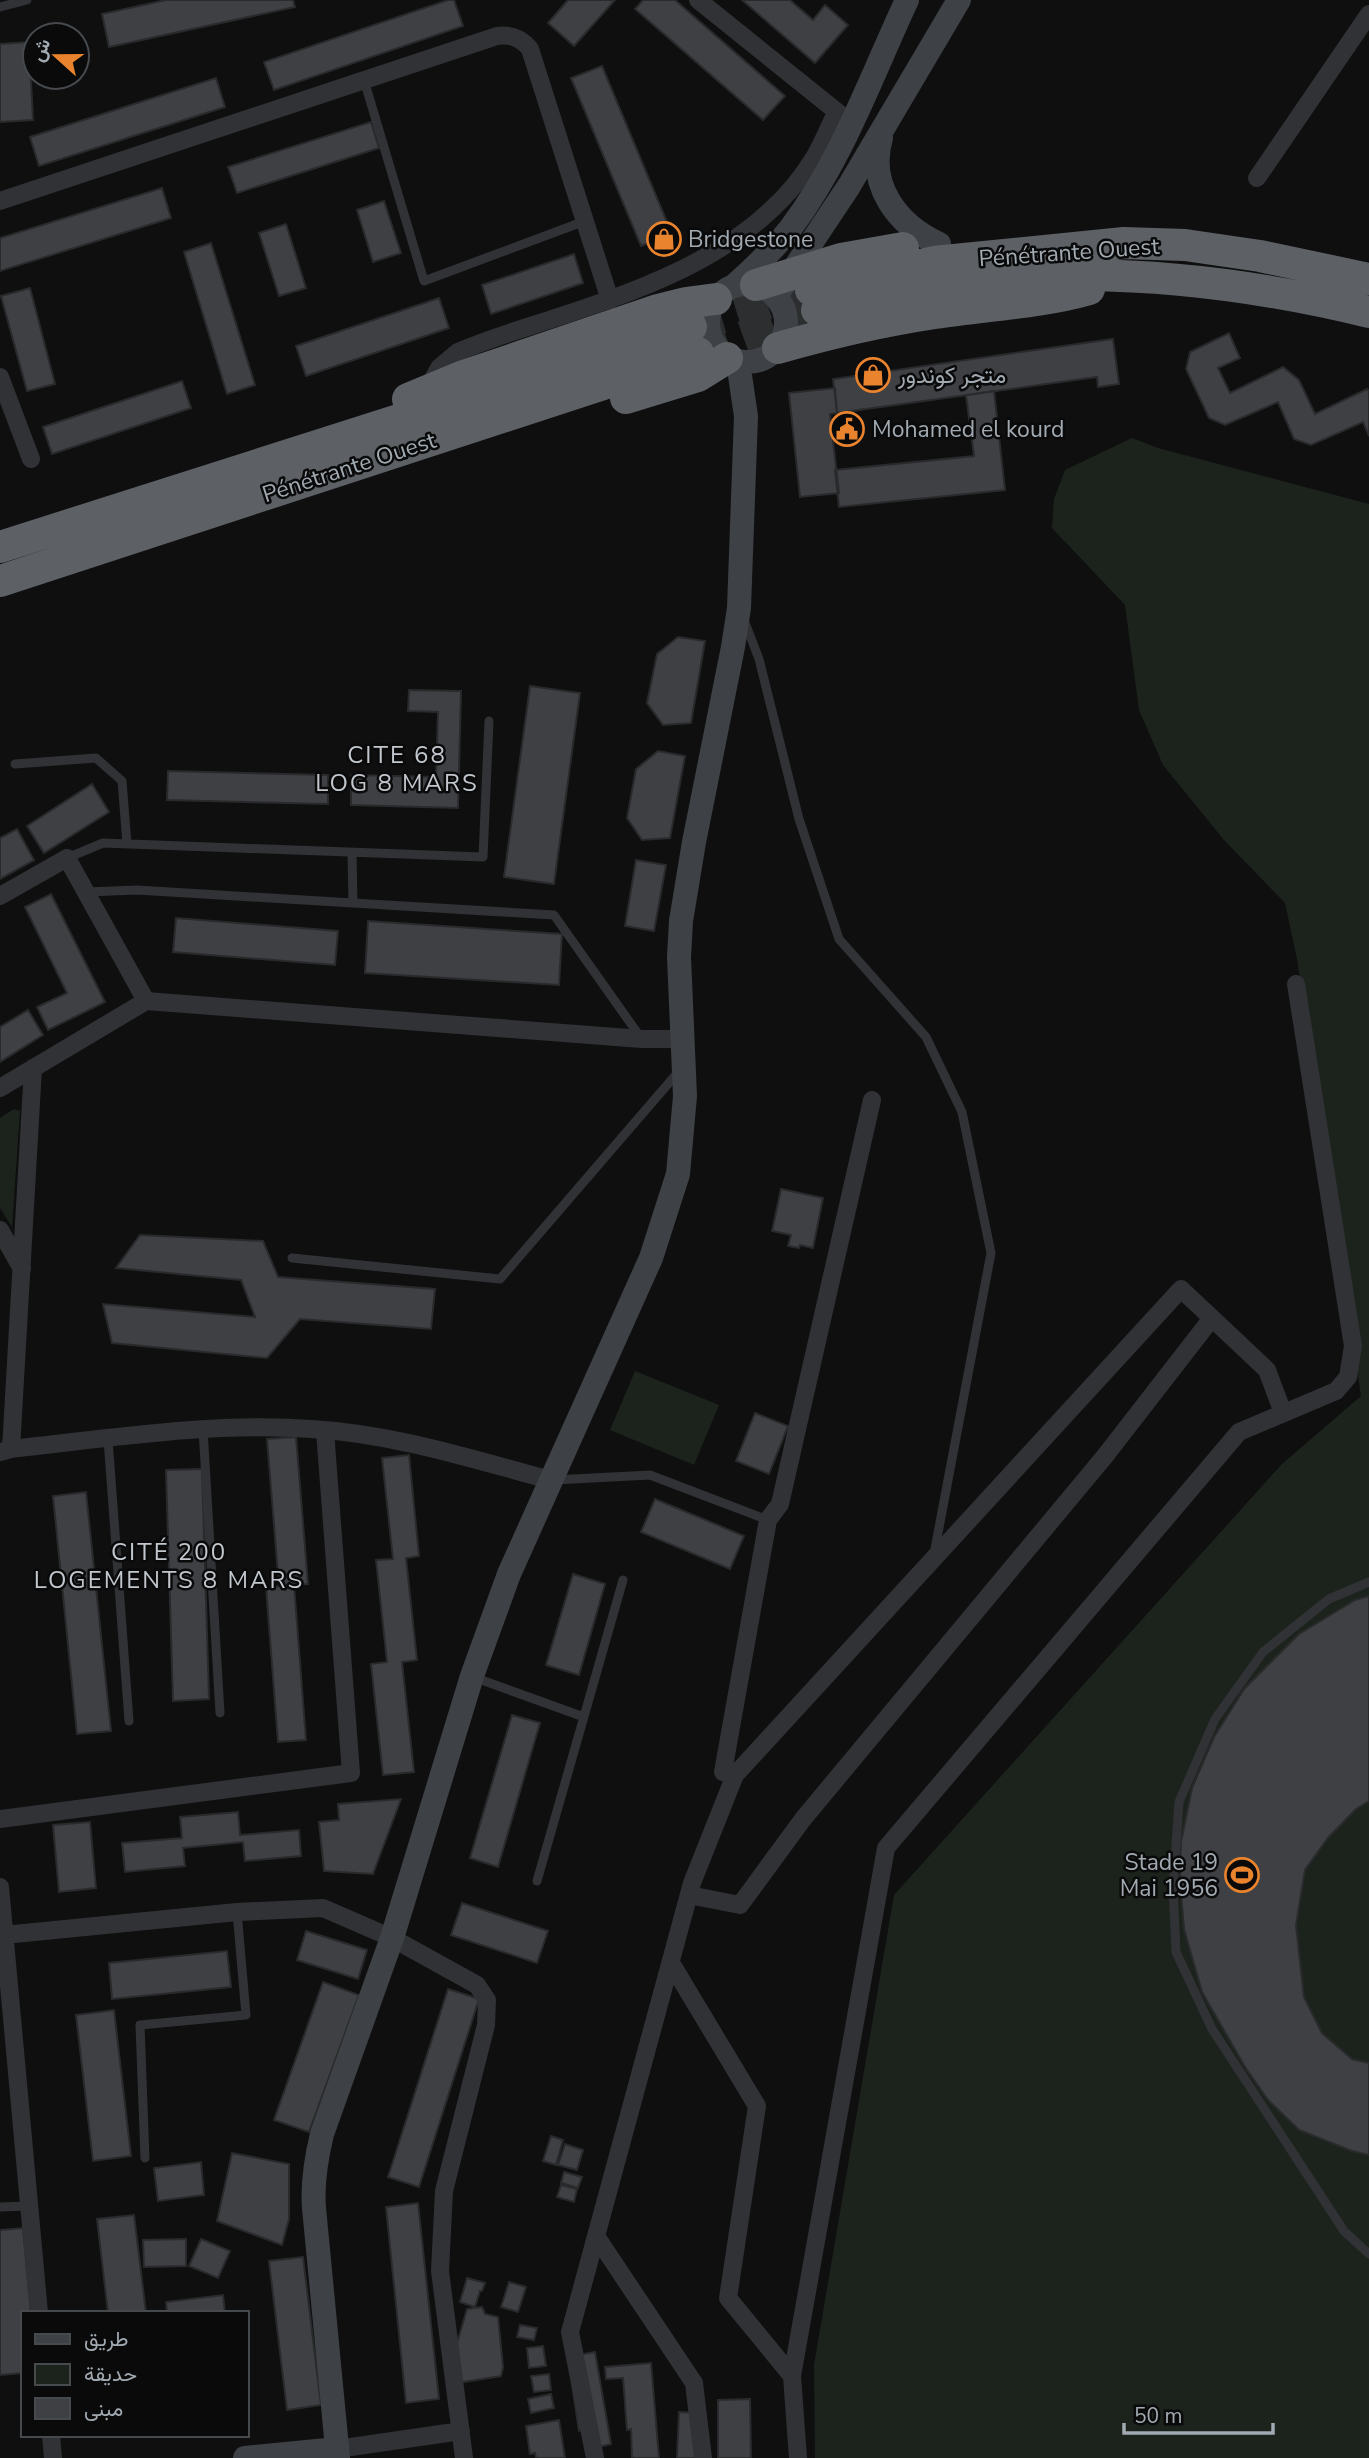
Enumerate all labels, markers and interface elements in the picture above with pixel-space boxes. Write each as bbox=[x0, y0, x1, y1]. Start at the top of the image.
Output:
north arrow bbox=[21, 21, 91, 91]
text: ش bbox=[25, 35, 57, 66]
shop icon: Bridgestone bbox=[645, 220, 683, 258]
place label: Bridgestone bbox=[688, 224, 813, 255]
street label: Pénétrante Ouest bbox=[978, 231, 1161, 274]
shop icon: متجر كوندور bbox=[854, 356, 892, 394]
place label: متجر كوندور bbox=[897, 360, 1006, 391]
public building icon: Mohamed el kourd bbox=[828, 410, 866, 448]
place label: Mohamed el kourd bbox=[872, 414, 1064, 445]
street label: Pénétrante Ouest bbox=[258, 424, 441, 510]
district label: CITE 68 LOG 8 MARS bbox=[315, 739, 479, 799]
district label: CITÉ 200 LOGEMENTS 8 MARS bbox=[34, 1536, 304, 1596]
place label: Stade 19 Mai 1956 bbox=[1120, 1847, 1218, 1904]
sports icon: Stade 19 Mai 1956 bbox=[1223, 1856, 1261, 1894]
legend bbox=[21, 2311, 248, 2437]
text: طريق bbox=[84, 2325, 129, 2353]
text: حديقة bbox=[84, 2360, 137, 2388]
scale bar bbox=[1124, 2392, 1273, 2436]
text: مبنى bbox=[84, 2395, 123, 2423]
text: 50 m bbox=[1134, 2402, 1183, 2430]

